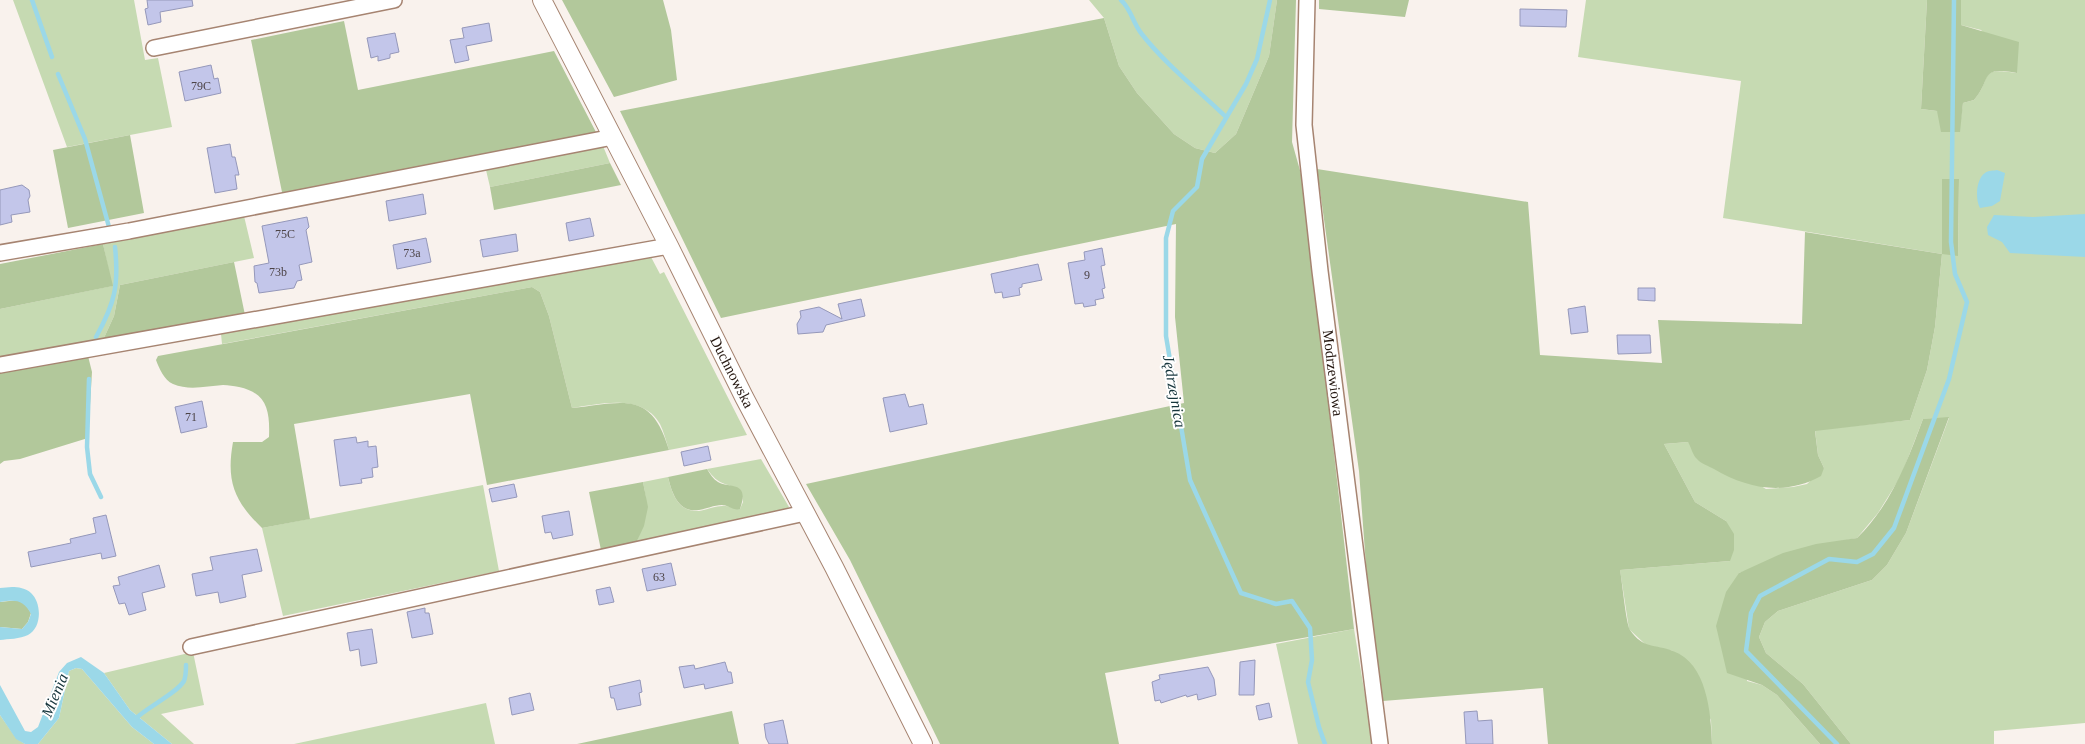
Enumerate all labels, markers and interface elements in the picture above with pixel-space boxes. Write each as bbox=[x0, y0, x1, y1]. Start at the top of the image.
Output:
house number: 79C bbox=[191, 79, 211, 93]
house number: 75C bbox=[275, 227, 295, 241]
house number: 73a bbox=[403, 246, 421, 260]
house number: 73b bbox=[269, 265, 287, 279]
house number: 9 bbox=[1084, 268, 1090, 282]
street label: Modrzewiowa bbox=[1320, 329, 1346, 417]
street label: Duchnowska bbox=[707, 333, 757, 411]
water label: Jędrzejnica bbox=[1159, 353, 1189, 429]
house number: 71 bbox=[185, 410, 197, 424]
house number: 63 bbox=[653, 570, 665, 584]
water label: Mienia bbox=[37, 671, 71, 720]

